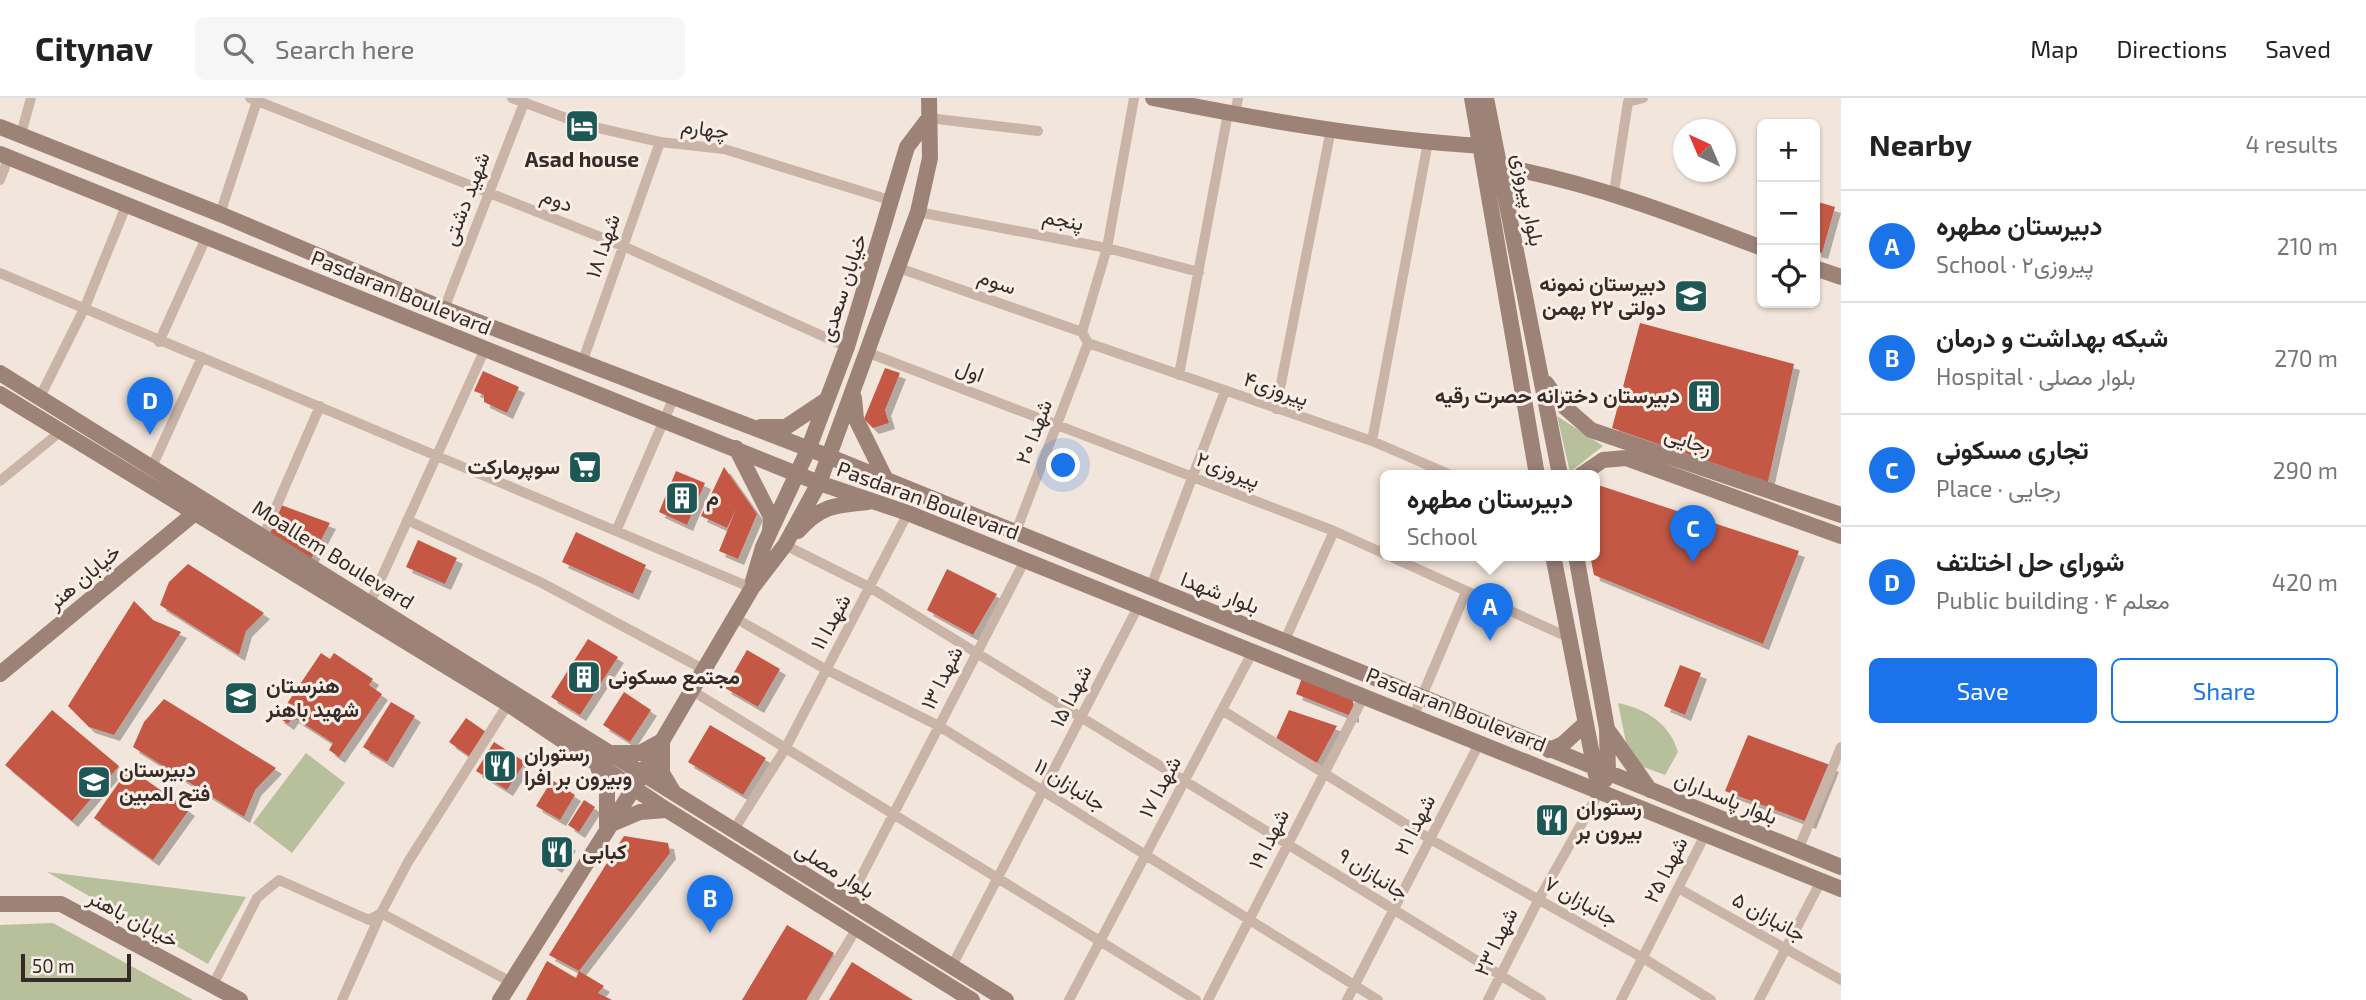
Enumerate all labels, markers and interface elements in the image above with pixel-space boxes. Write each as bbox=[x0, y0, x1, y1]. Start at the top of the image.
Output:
search box bbox=[195, 17, 685, 80]
text: Citynav bbox=[35, 28, 153, 68]
icon: search bbox=[219, 29, 257, 67]
text: Search here bbox=[275, 33, 415, 64]
text: Map bbox=[2030, 34, 2078, 63]
text: Directions bbox=[2116, 34, 2227, 63]
text: Saved bbox=[2265, 34, 2331, 63]
hotel icon: Asad house bbox=[563, 107, 601, 145]
street label: چهارم bbox=[679, 112, 731, 146]
north arrow bbox=[1673, 119, 1736, 182]
map controls bbox=[1757, 119, 1820, 308]
button: + bbox=[1757, 119, 1820, 182]
text: Nearby bbox=[1869, 126, 1972, 162]
text: 4 results bbox=[2246, 130, 2338, 158]
place label: Asad house bbox=[525, 146, 639, 171]
street label: شهید دشتی bbox=[435, 148, 496, 250]
street label: بلوار پیروزی bbox=[1505, 151, 1551, 249]
street label: دوم bbox=[537, 181, 577, 219]
button: − bbox=[1757, 182, 1820, 245]
street label: پنجم bbox=[1040, 202, 1086, 238]
text: دبیرستان مطهره bbox=[1936, 209, 2103, 240]
street label: شهدا ۱۸ bbox=[579, 210, 626, 282]
street label: خیابان سعدی bbox=[812, 230, 872, 345]
text: A bbox=[1884, 232, 1900, 260]
text: 210 m bbox=[2277, 232, 2338, 260]
street label: Pasdaran Boulevard bbox=[308, 244, 495, 339]
button: locate bbox=[1757, 245, 1820, 308]
text: School · پیروزی۲ bbox=[1936, 250, 2094, 278]
street label: سوم bbox=[974, 263, 1020, 301]
place label: دبیرستان نمونه دولتی ۲۲ بهمن bbox=[1539, 270, 1666, 321]
school or university icon: دبیرستان نمونه دولتی ۲۲ بهمن bbox=[1672, 277, 1710, 315]
text: شبکه بهداشت و درمان bbox=[1936, 321, 2168, 352]
text: B bbox=[1885, 344, 1899, 372]
text: 270 m bbox=[2274, 344, 2338, 372]
street label: اول bbox=[952, 353, 988, 388]
text: Hospital · بلوار مصلی bbox=[1936, 362, 2135, 390]
street label: پیروزی۴ bbox=[1240, 365, 1312, 413]
pin: D bbox=[127, 377, 173, 435]
building icon: دبیرستان دخترانه حصرت رقیه bbox=[1685, 377, 1723, 415]
place label: دبیرستان دخترانه حصرت رقیه bbox=[1435, 382, 1680, 409]
street label: شهدا ۲۰ bbox=[1009, 395, 1058, 468]
street label: رجایی bbox=[1661, 420, 1715, 461]
text: تجاری مسکونی bbox=[1936, 433, 2089, 464]
street label: پیروزی۲ bbox=[1192, 445, 1264, 495]
supermarket icon: سوپرمارکت bbox=[566, 448, 604, 486]
your location bbox=[1046, 448, 1080, 482]
place label: سوپرمارکت bbox=[468, 453, 560, 481]
street label: Pasdaran Boulevard bbox=[834, 455, 1023, 544]
text: C bbox=[1885, 456, 1899, 484]
text: 290 m bbox=[2273, 456, 2338, 484]
popup bbox=[1380, 470, 1600, 561]
text: Place · رجایی bbox=[1936, 474, 2061, 502]
building icon: م bbox=[663, 479, 701, 517]
text: دبیرستان مطهره bbox=[1407, 482, 1573, 513]
place label: م bbox=[706, 484, 719, 512]
street label: Moallem Boulevard bbox=[248, 494, 419, 614]
pin: C bbox=[1670, 505, 1716, 563]
text: School bbox=[1407, 522, 1477, 550]
street label: خیابان هنر bbox=[41, 538, 126, 616]
text: شورای حل اختلتف bbox=[1936, 545, 2125, 576]
street label: بلوار شهدا bbox=[1177, 565, 1263, 620]
text: D bbox=[1884, 568, 1900, 596]
text: 420 m bbox=[2272, 568, 2338, 596]
pin: A bbox=[1467, 583, 1513, 641]
text: Public building · معلم ۴ bbox=[1936, 586, 2170, 614]
street label: شهدا ۱۱ bbox=[804, 589, 857, 654]
street label: شهدا ۱۳ bbox=[914, 642, 969, 714]
building icon: مجتمع مسکونی bbox=[565, 658, 603, 696]
button: Save bbox=[1869, 658, 2097, 723]
button: Share bbox=[2111, 658, 2338, 723]
street label: شهدا ۱۵ bbox=[1043, 660, 1098, 731]
street label: Pasdaran Boulevard bbox=[1363, 661, 1550, 756]
place label: مجتمع مسکونی bbox=[608, 663, 740, 691]
place label: هنرستان شهید باهنر bbox=[265, 672, 359, 723]
school or university icon: هنرستان شهید باهنر bbox=[222, 679, 260, 717]
place label: رستوران وبیرون بر افرا bbox=[524, 740, 632, 791]
restaurant icon: رستوران وبیرون بر افرا bbox=[481, 747, 519, 785]
street label: شهدا ۱۷ bbox=[1132, 751, 1187, 822]
street label: جانبازان ۱۱ bbox=[1029, 752, 1111, 817]
place label: دبیرستان فتح المبین bbox=[119, 756, 210, 808]
school or university icon: دبیرستان فتح المبین bbox=[75, 763, 113, 801]
street label: بلوار پاسداران bbox=[1670, 765, 1782, 831]
street label: شهدا ۲۱ bbox=[1388, 790, 1441, 860]
place label: رستوران بیرون بر bbox=[1575, 794, 1642, 845]
restaurant icon: رستوران بیرون بر bbox=[1533, 801, 1571, 839]
street label: شهدا ۱۹ bbox=[1242, 804, 1295, 873]
street label: شهدا ۲۵ bbox=[1637, 832, 1694, 908]
restaurant icon: کبابی bbox=[538, 833, 576, 871]
street label: بلوار مصلی bbox=[791, 835, 880, 904]
place label: کبابی bbox=[582, 838, 627, 864]
street label: جانبازان ۹ bbox=[1333, 841, 1413, 906]
street label: جانبازان ۷ bbox=[1540, 869, 1623, 932]
pin: B bbox=[687, 875, 733, 933]
street label: خیابان باهنر bbox=[82, 883, 183, 954]
street label: جانبازان ۵ bbox=[1728, 885, 1811, 948]
street label: شهدا ۲۳ bbox=[1468, 903, 1524, 980]
scale bar bbox=[21, 951, 131, 983]
text: 50 m bbox=[32, 954, 75, 977]

